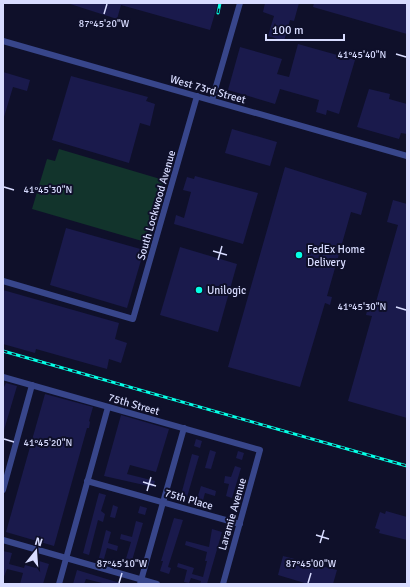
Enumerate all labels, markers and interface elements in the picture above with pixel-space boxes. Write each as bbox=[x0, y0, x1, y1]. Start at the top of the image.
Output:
scale bar bbox=[266, 16, 344, 42]
text: 87°45'20"W bbox=[79, 18, 130, 30]
text: 100 m bbox=[272, 23, 304, 38]
text: 41°45'40"N bbox=[338, 49, 386, 61]
street label: West 73rd Street bbox=[168, 72, 247, 107]
street label: South Lockwood Avenue bbox=[135, 149, 178, 262]
text: 41°45'30"N bbox=[24, 184, 72, 196]
place label: FedEx Home Delivery bbox=[307, 243, 365, 269]
marker: FedEx Home Delivery bbox=[294, 250, 304, 260]
place label: Unilogic bbox=[207, 284, 246, 297]
marker: Unilogic bbox=[194, 285, 204, 295]
text: 41°45'30"N bbox=[338, 301, 386, 313]
street label: 75th Street bbox=[107, 391, 161, 418]
text: 41°45'20"N bbox=[24, 437, 72, 449]
street label: Laramie Avenue bbox=[216, 476, 249, 552]
street label: 75th Place bbox=[163, 486, 215, 513]
north arrow bbox=[16, 531, 56, 571]
text: N bbox=[33, 535, 44, 549]
text: 87°45'10"W bbox=[97, 558, 148, 570]
text: 87°45'00"W bbox=[286, 558, 337, 570]

